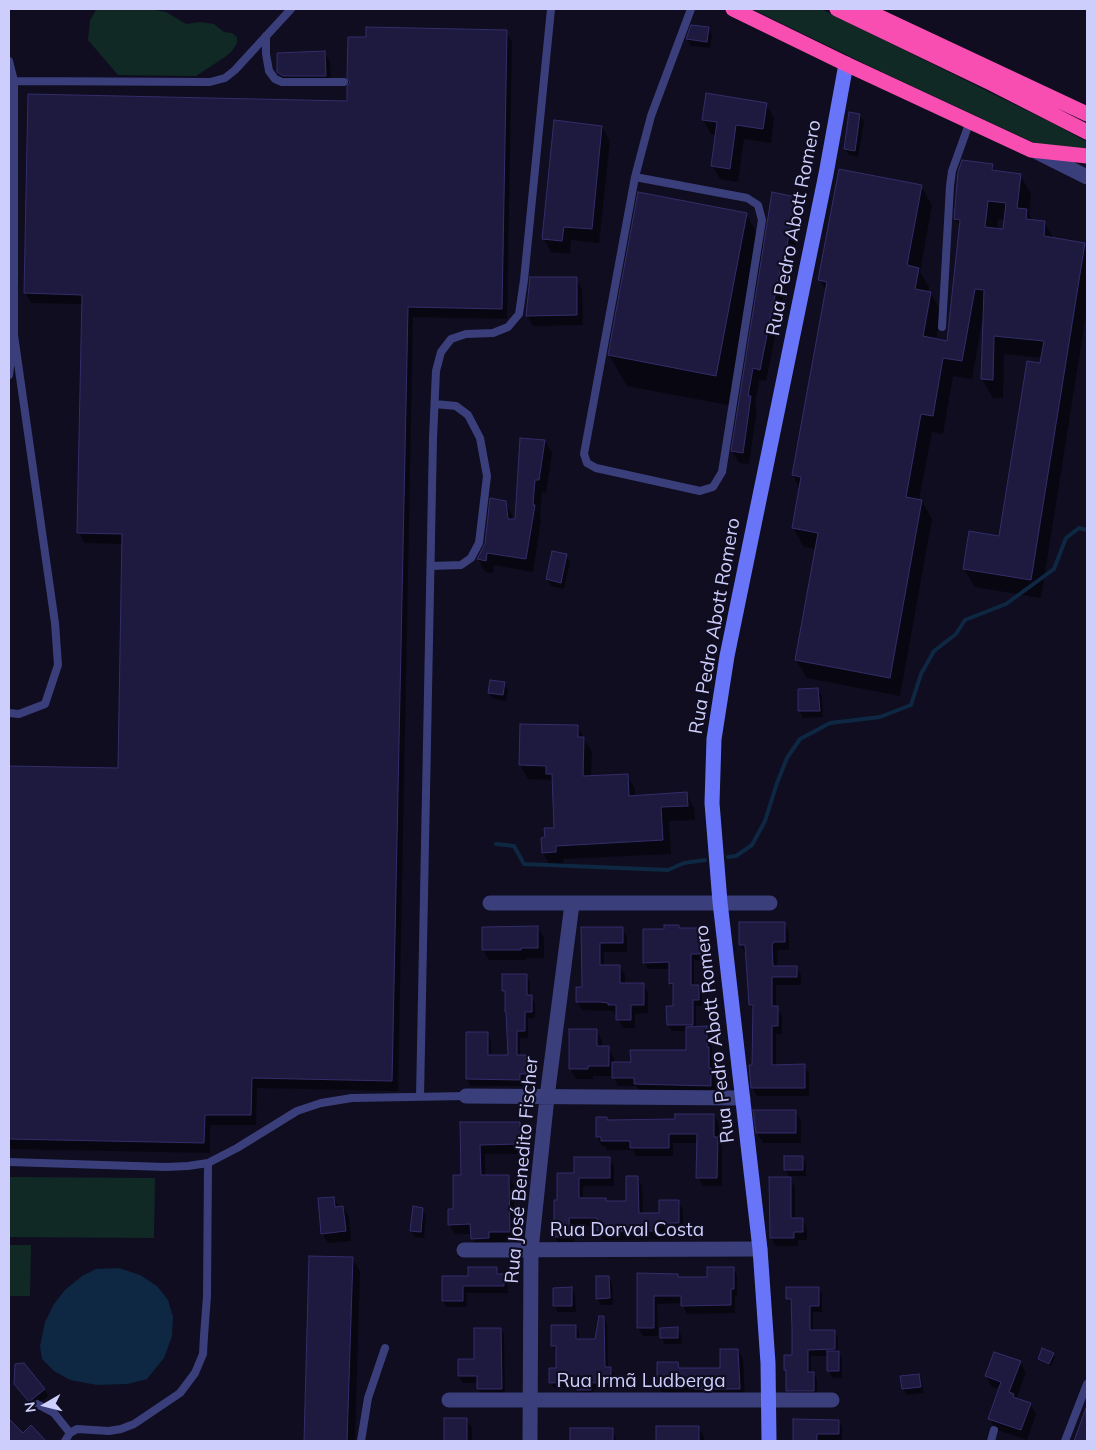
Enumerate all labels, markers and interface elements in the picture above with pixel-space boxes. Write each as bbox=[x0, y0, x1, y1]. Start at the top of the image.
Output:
street label: Rua Pedro Abott Romero bbox=[762, 118, 826, 338]
street label: Rua Pedro Abott Romero bbox=[685, 516, 745, 736]
street label: Rua Pedro Abott Romero bbox=[690, 924, 740, 1144]
street label: Rua José Benedito Fischer bbox=[501, 1056, 543, 1284]
street label: Rua Dorval Costa bbox=[550, 1219, 704, 1241]
street label: Rua Irmã Ludberga bbox=[556, 1370, 726, 1392]
north arrow bbox=[20, 1380, 70, 1430]
text: N bbox=[20, 1401, 40, 1414]

